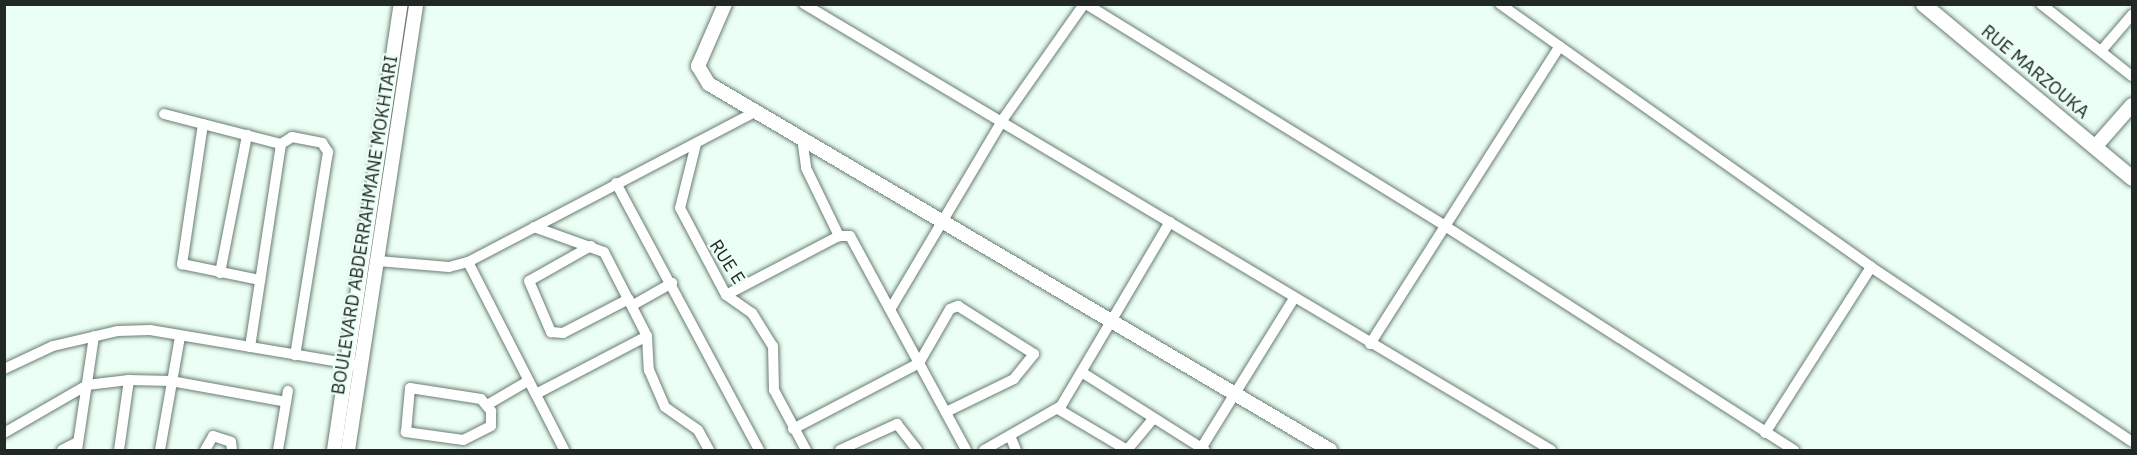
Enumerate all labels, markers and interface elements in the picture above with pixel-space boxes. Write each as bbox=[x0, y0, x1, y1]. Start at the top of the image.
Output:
street label: RUE MARZOUKA bbox=[1977, 21, 2093, 123]
street label: BOULEVARD ABDERRAHMANE MOKHTARI bbox=[327, 54, 403, 396]
street label: RUE E bbox=[705, 236, 749, 288]

